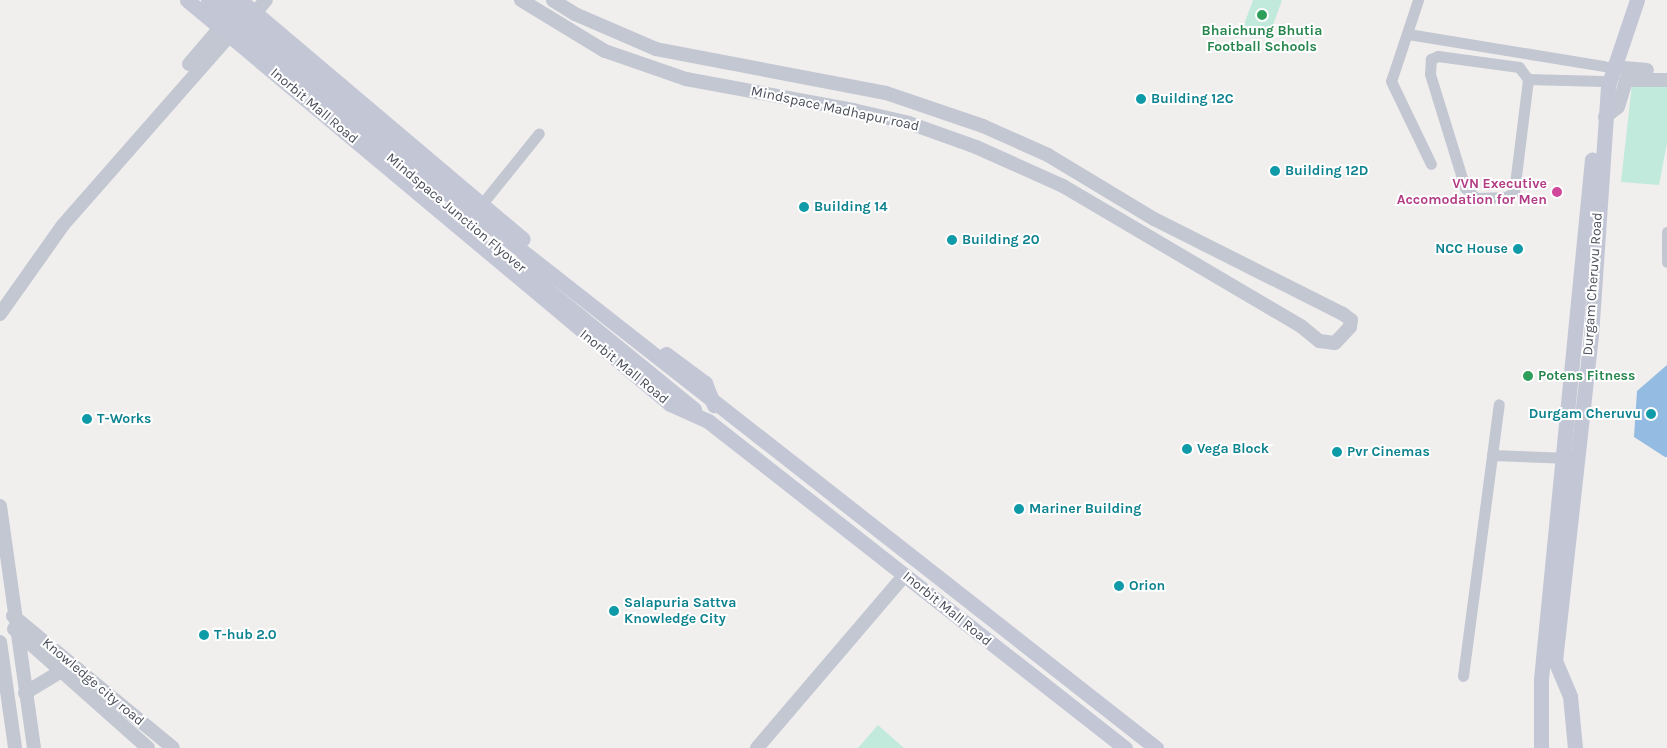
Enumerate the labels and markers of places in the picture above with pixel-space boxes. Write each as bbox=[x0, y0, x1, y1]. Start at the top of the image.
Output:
marker: Bhaichung Bhutia Football Schools bbox=[1256, 9, 1268, 21]
place label: Bhaichung Bhutia Football Schools bbox=[1202, 23, 1322, 56]
place label: Building 12C bbox=[1151, 91, 1234, 107]
marker: Building 12C bbox=[1135, 93, 1147, 105]
place label: Building 12D bbox=[1285, 163, 1368, 179]
marker: Building 12D bbox=[1269, 165, 1281, 177]
place label: VVN Executive Accomodation for Men bbox=[1397, 176, 1547, 208]
marker: VVN Executive Accomodation for Men bbox=[1551, 186, 1563, 198]
place label: Building 14 bbox=[814, 199, 888, 215]
marker: Building 14 bbox=[798, 201, 810, 213]
place label: Building 20 bbox=[962, 232, 1040, 248]
marker: Building 20 bbox=[946, 234, 958, 246]
place label: NCC House bbox=[1435, 241, 1508, 257]
marker: NCC House bbox=[1512, 243, 1524, 255]
place label: Potens Fitness bbox=[1538, 368, 1635, 384]
marker: Potens Fitness bbox=[1522, 370, 1534, 382]
place label: Durgam Cheruvu bbox=[1529, 406, 1641, 422]
marker: Durgam Cheruvu bbox=[1645, 408, 1657, 420]
place label: T-Works bbox=[97, 411, 151, 427]
marker: T-Works bbox=[81, 413, 93, 425]
place label: Vega Block bbox=[1197, 441, 1269, 457]
marker: Vega Block bbox=[1181, 443, 1193, 455]
place label: Pvr Cinemas bbox=[1347, 444, 1430, 460]
marker: Pvr Cinemas bbox=[1331, 446, 1343, 458]
place label: Mariner Building bbox=[1029, 501, 1141, 517]
marker: Mariner Building bbox=[1013, 503, 1025, 515]
place label: Orion bbox=[1129, 578, 1165, 594]
marker: Orion bbox=[1113, 580, 1125, 592]
place label: Salapuria Sattva Knowledge City bbox=[624, 595, 736, 628]
marker: Salapuria Sattva Knowledge City bbox=[608, 605, 620, 617]
place label: T-hub 2.0 bbox=[214, 627, 277, 643]
marker: T-hub 2.0 bbox=[198, 629, 210, 641]

